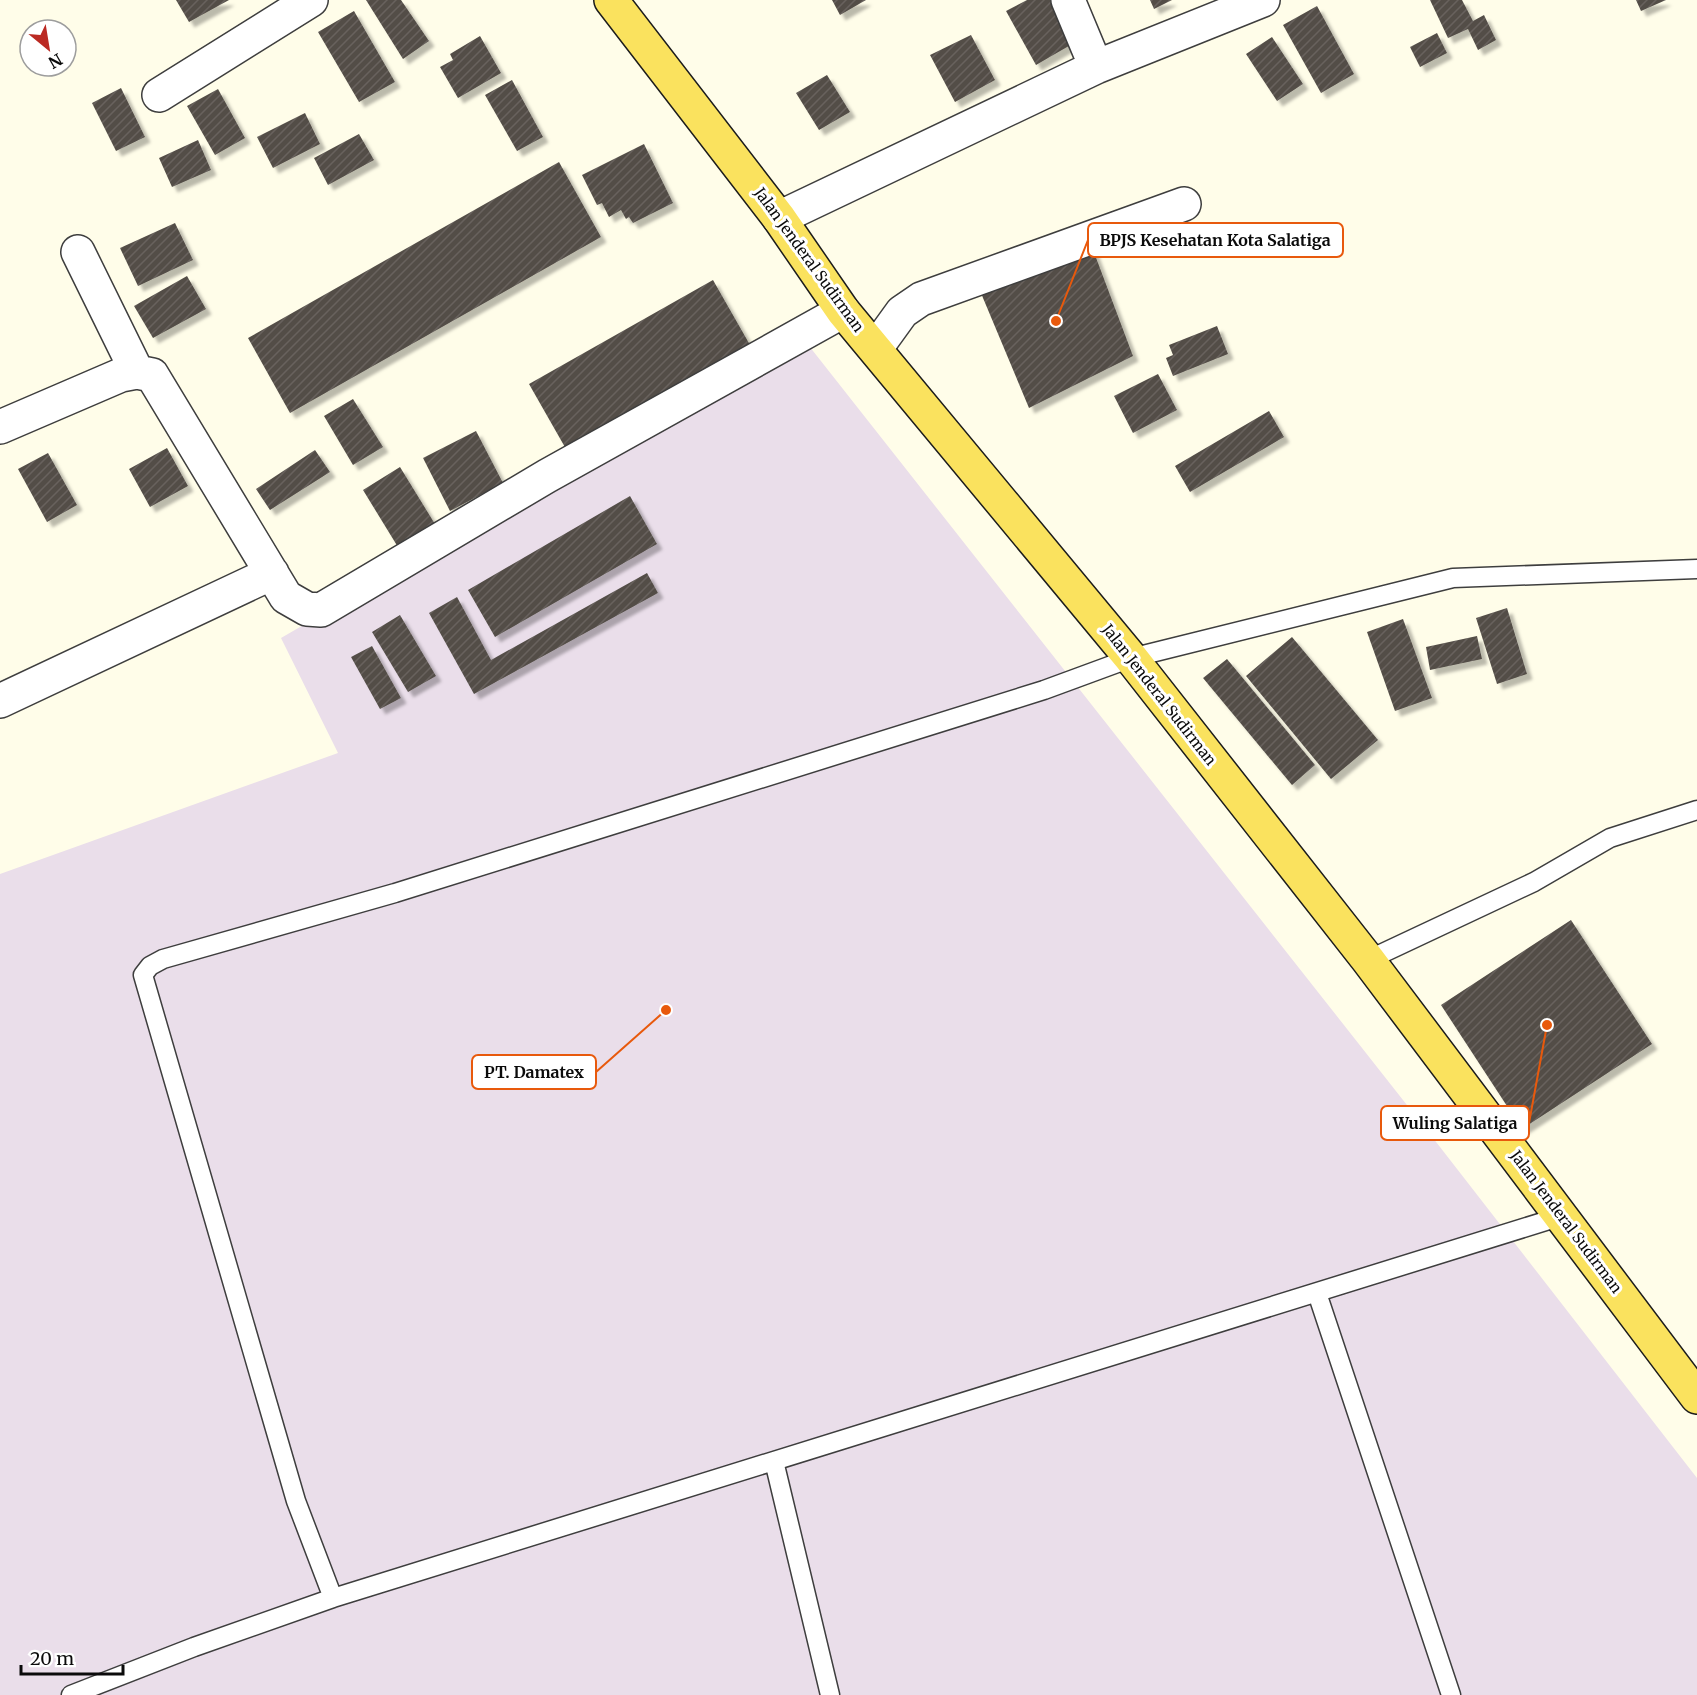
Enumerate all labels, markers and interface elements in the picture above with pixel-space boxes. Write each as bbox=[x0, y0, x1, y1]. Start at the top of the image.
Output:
north arrow bbox=[18, 18, 78, 78]
text: N bbox=[45, 49, 66, 73]
street label: Jalan Jenderal Sudirman bbox=[750, 183, 868, 336]
callout: BPJS Kesehatan Kota Salatiga bbox=[1088, 223, 1343, 257]
text: BPJS Kesehatan Kota Salatiga bbox=[1099, 230, 1331, 250]
street label: Jalan Jenderal Sudirman bbox=[1098, 620, 1220, 769]
callout: PT. Damatex bbox=[472, 1055, 596, 1089]
text: PT. Damatex bbox=[484, 1062, 584, 1082]
callout: Wuling Salatiga bbox=[1381, 1106, 1529, 1140]
text: Wuling Salatiga bbox=[1392, 1113, 1517, 1133]
street label: Jalan Jenderal Sudirman bbox=[1506, 1146, 1626, 1297]
scale bar bbox=[21, 1638, 123, 1676]
text: 20 m bbox=[30, 1647, 74, 1670]

